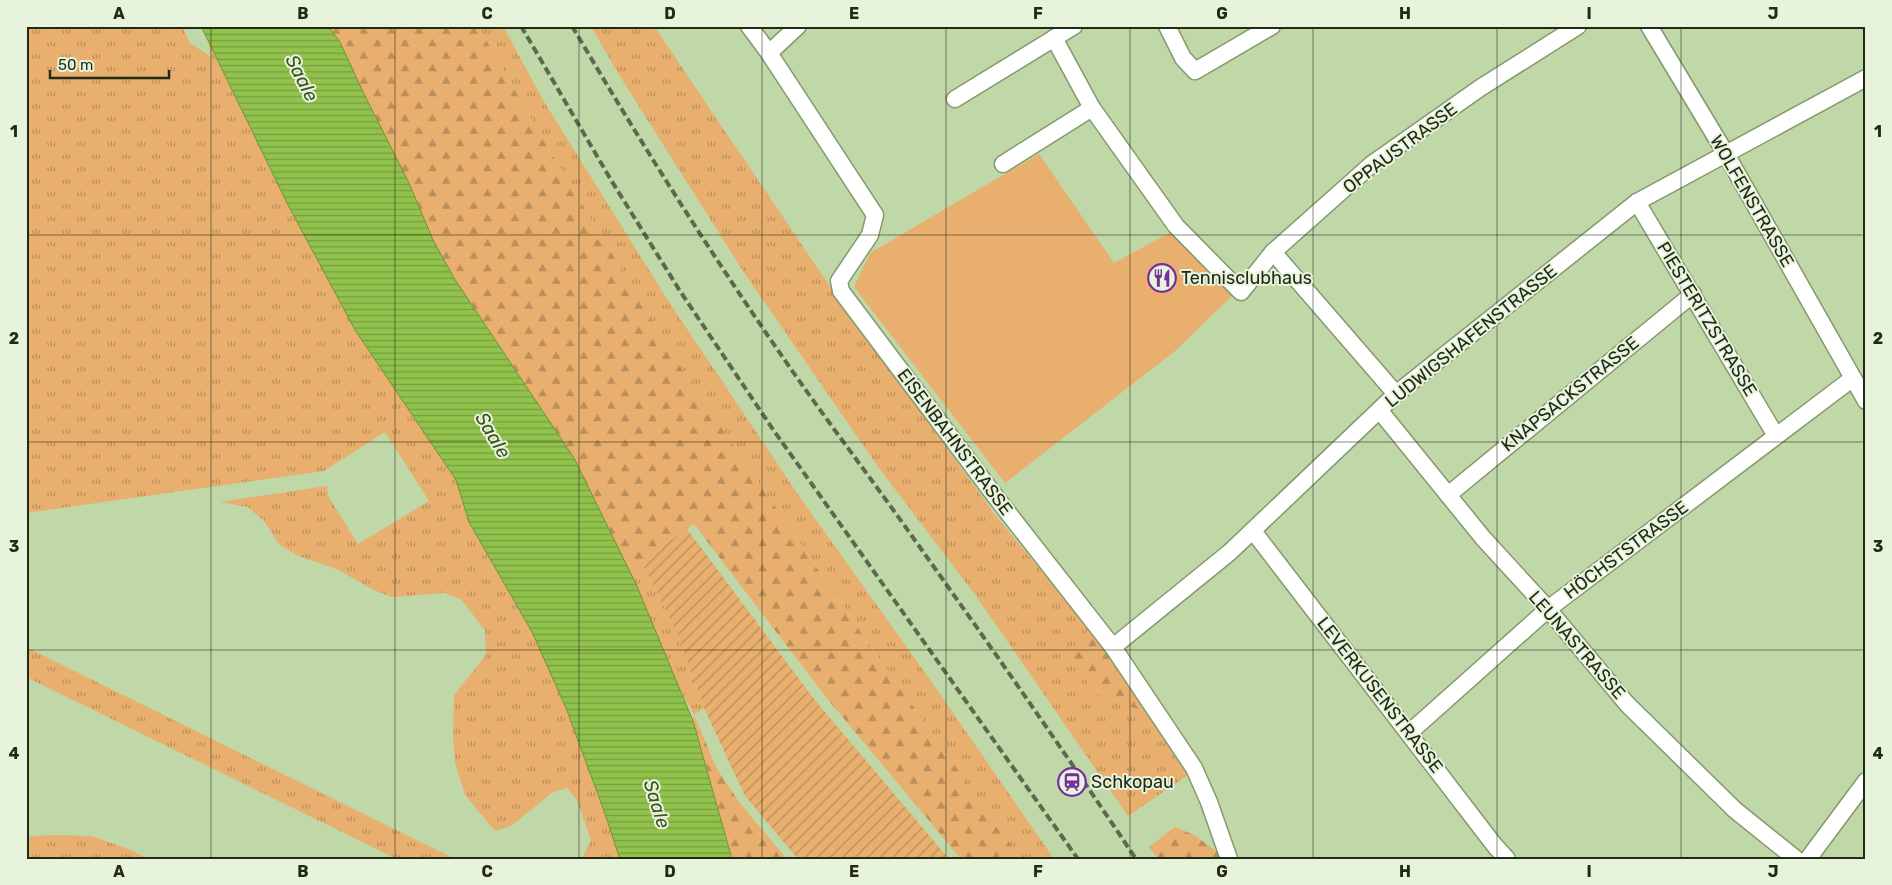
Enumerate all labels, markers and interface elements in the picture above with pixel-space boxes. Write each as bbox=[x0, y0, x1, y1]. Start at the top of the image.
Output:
text: A bbox=[113, 4, 125, 23]
text: B bbox=[297, 4, 309, 23]
text: C bbox=[481, 4, 493, 23]
text: D bbox=[664, 4, 676, 23]
text: E bbox=[849, 4, 859, 23]
text: F bbox=[1033, 4, 1043, 23]
text: G bbox=[1216, 4, 1228, 23]
text: H bbox=[1399, 4, 1411, 23]
text: I bbox=[1586, 4, 1592, 23]
text: J bbox=[1768, 4, 1778, 23]
scale bar bbox=[50, 48, 169, 80]
water label: Saale bbox=[281, 51, 324, 106]
text: 50 m bbox=[58, 56, 93, 74]
street label: OPPAUSTRASSE bbox=[1338, 98, 1462, 198]
text: 1 bbox=[10, 122, 18, 141]
text: 1 bbox=[1874, 122, 1882, 141]
street label: WOLFENSTRASSE bbox=[1705, 131, 1799, 271]
street label: PIESTERITZSTRASSE bbox=[1652, 238, 1762, 400]
street label: LUDWIGSHAFENSTRASSE bbox=[1381, 260, 1561, 412]
restaurant icon: Tennisclubhaus bbox=[1147, 263, 1177, 293]
place label: Tennisclubhaus bbox=[1181, 267, 1312, 289]
text: 2 bbox=[9, 329, 19, 348]
text: 2 bbox=[1873, 329, 1883, 348]
street label: KNAPSACKSTRASSE bbox=[1497, 332, 1643, 456]
street label: EISENBAHNSTRASSE bbox=[893, 364, 1017, 520]
water label: Saale bbox=[470, 408, 516, 462]
street label: HÖCHSTSTRASSE bbox=[1560, 496, 1692, 604]
text: 3 bbox=[9, 537, 19, 556]
text: 3 bbox=[1873, 537, 1883, 556]
street label: LEUNASTRASSE bbox=[1524, 586, 1630, 704]
street label: LEVERKUSENSTRASSE bbox=[1312, 613, 1448, 777]
text: 4 bbox=[9, 744, 20, 763]
text: 4 bbox=[1873, 744, 1884, 763]
station icon: Schkopau bbox=[1057, 767, 1087, 797]
place label: Schkopau bbox=[1091, 771, 1174, 793]
water label: Saale bbox=[639, 777, 675, 831]
text: A bbox=[113, 862, 125, 881]
text: B bbox=[297, 862, 309, 881]
text: C bbox=[481, 862, 493, 881]
text: D bbox=[664, 862, 676, 881]
text: E bbox=[849, 862, 859, 881]
text: F bbox=[1033, 862, 1043, 881]
text: G bbox=[1216, 862, 1228, 881]
text: H bbox=[1399, 862, 1411, 881]
text: I bbox=[1586, 862, 1592, 881]
text: J bbox=[1768, 862, 1778, 881]

